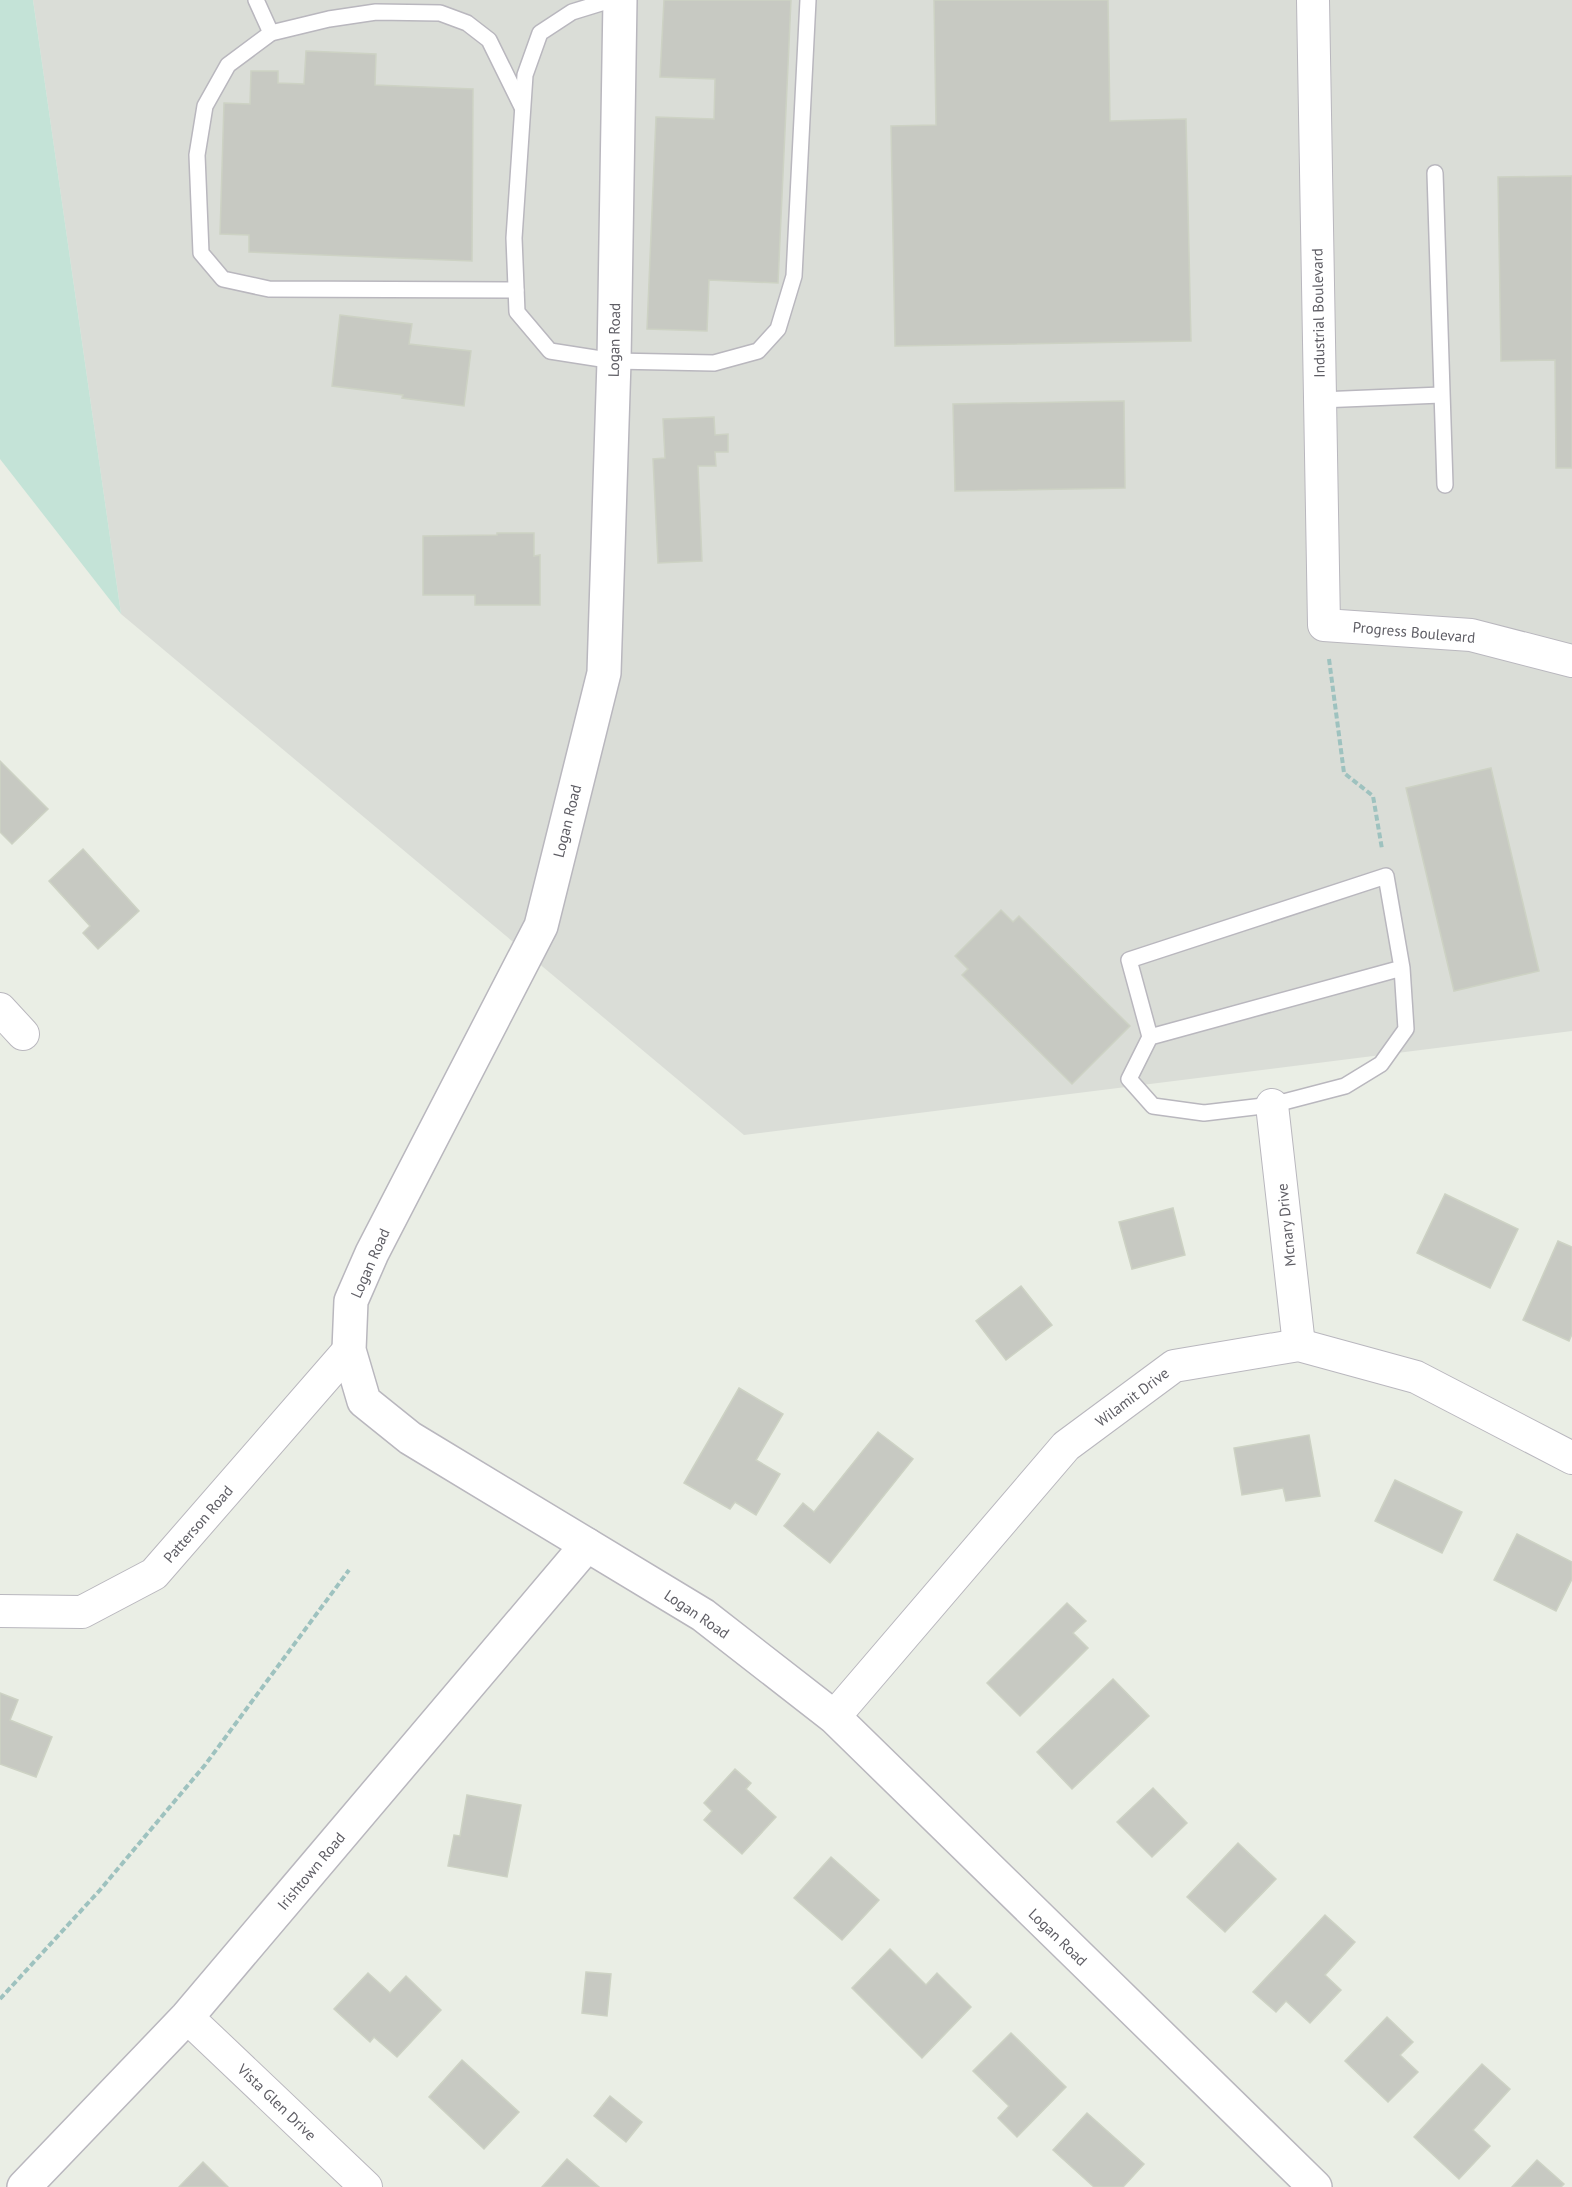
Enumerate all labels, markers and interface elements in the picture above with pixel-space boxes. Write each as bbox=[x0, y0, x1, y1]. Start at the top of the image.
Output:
street label: Industrial Boulevard bbox=[1307, 248, 1329, 378]
street label: Logan Road bbox=[604, 303, 624, 377]
street label: Progress Boulevard bbox=[1352, 617, 1476, 647]
street label: Logan Road bbox=[549, 783, 585, 859]
street label: Mcnary Drive bbox=[1272, 1183, 1300, 1267]
street label: Logan Road bbox=[346, 1225, 394, 1301]
street label: Wilamit Drive bbox=[1091, 1363, 1173, 1431]
street label: Patterson Road bbox=[159, 1481, 237, 1567]
street label: Logan Road bbox=[661, 1585, 733, 1643]
street label: Irishtown Road bbox=[273, 1828, 349, 1914]
street label: Logan Road bbox=[1025, 1904, 1091, 1970]
street label: Vista Glen Drive bbox=[233, 2059, 320, 2144]

